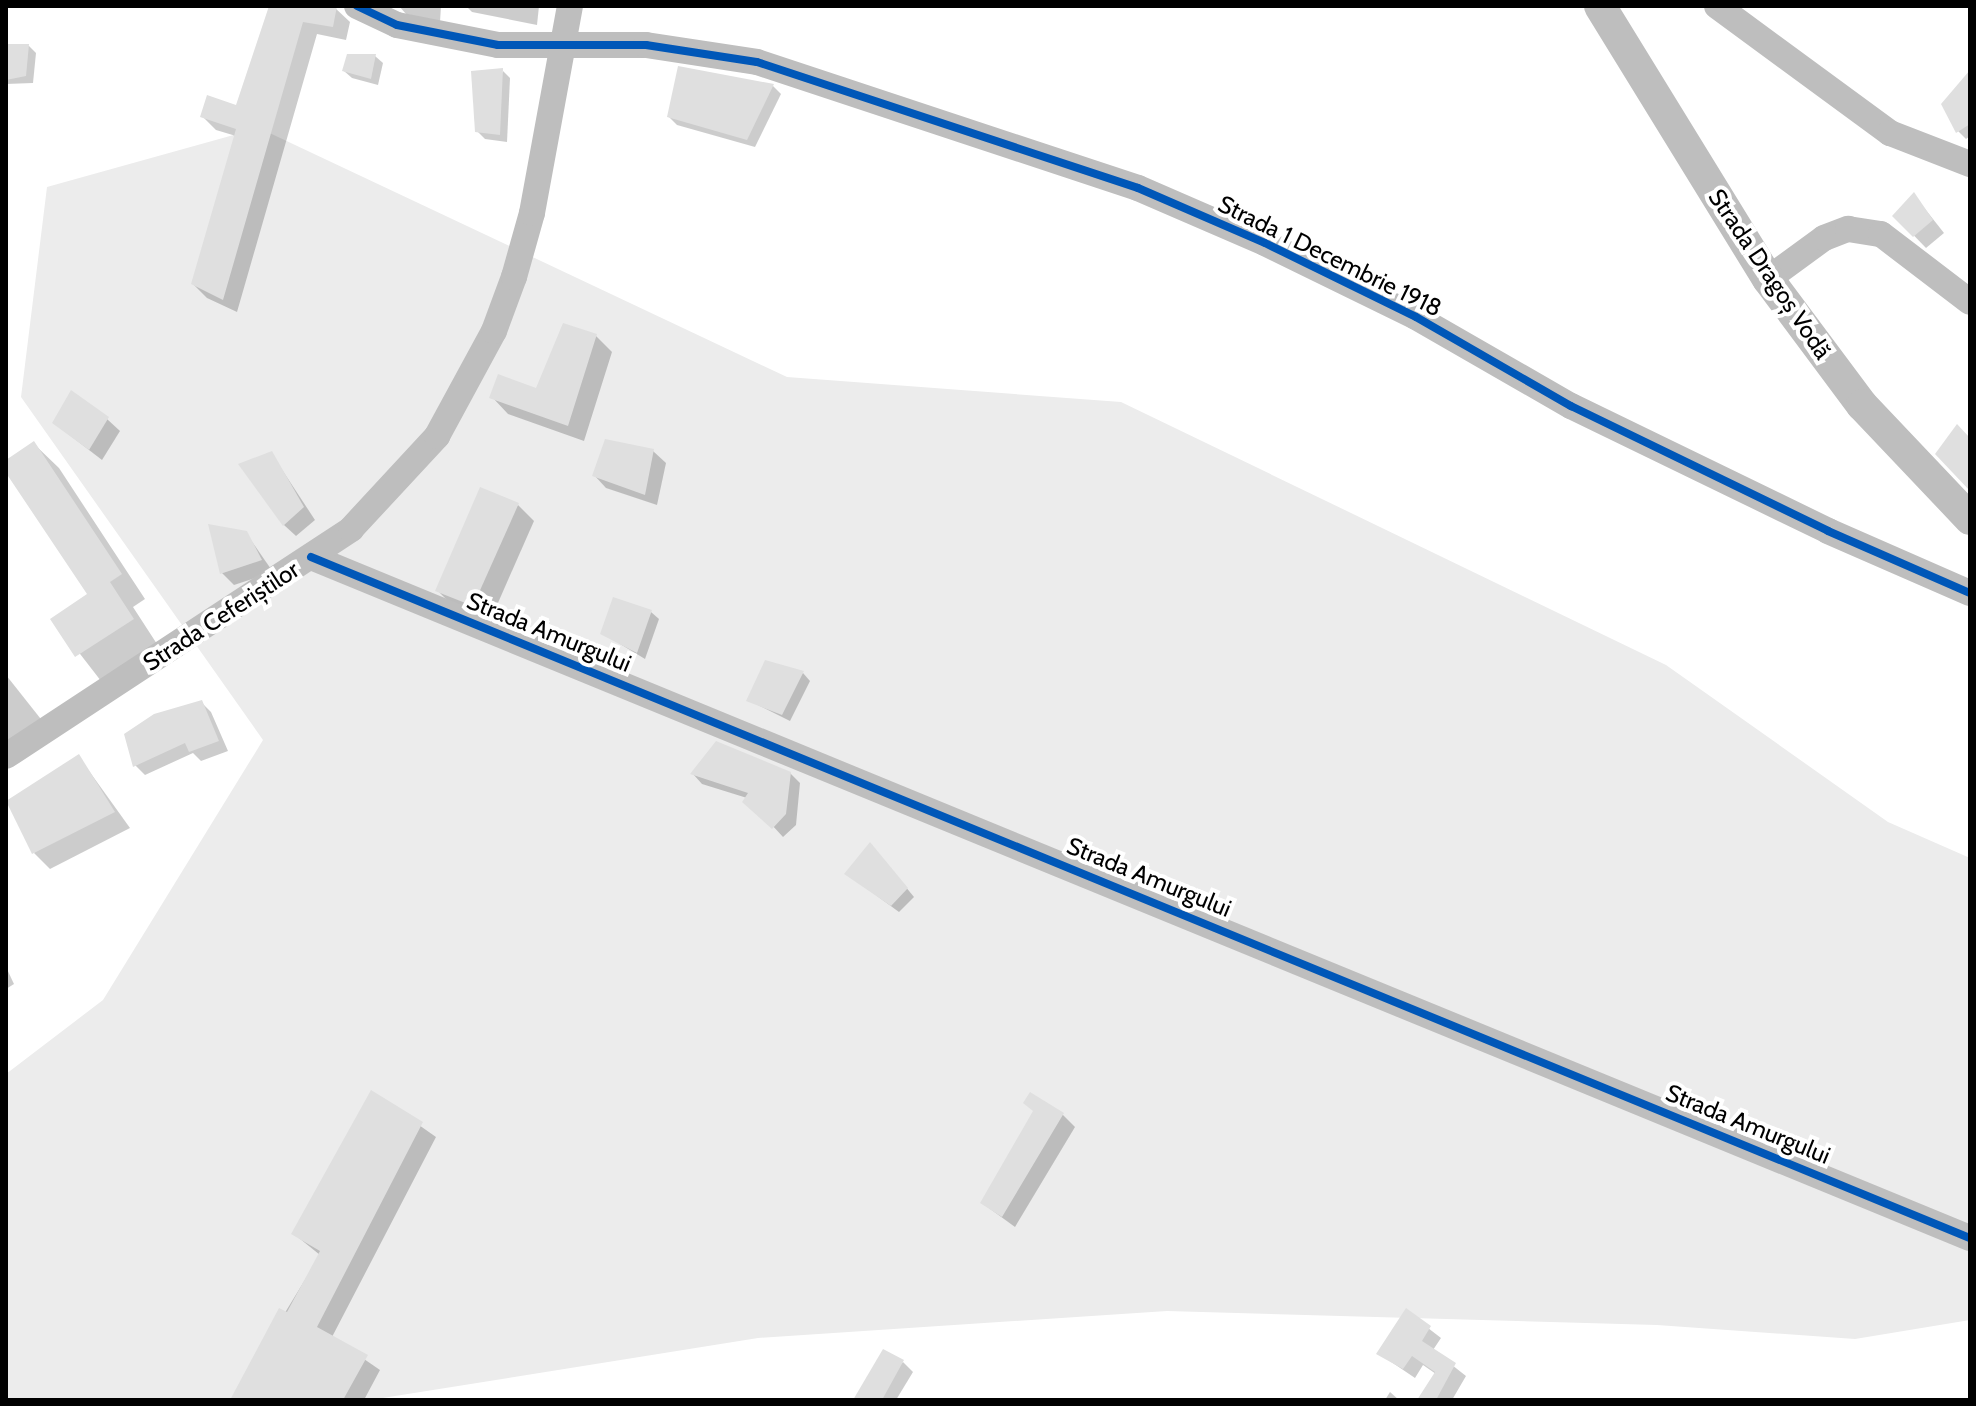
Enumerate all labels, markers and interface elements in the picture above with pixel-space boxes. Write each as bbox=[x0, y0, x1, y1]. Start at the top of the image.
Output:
street label: Strada Dragoș Vodă bbox=[1702, 184, 1838, 364]
street label: Strada 1 Decembrie 1918 bbox=[1213, 189, 1447, 323]
street label: Strada Ceferiștilor bbox=[138, 555, 304, 677]
street label: Strada Amurgului bbox=[463, 586, 635, 678]
street label: Strada Amurgului bbox=[1063, 831, 1235, 923]
street label: Strada Amurgului bbox=[1662, 1078, 1834, 1170]

